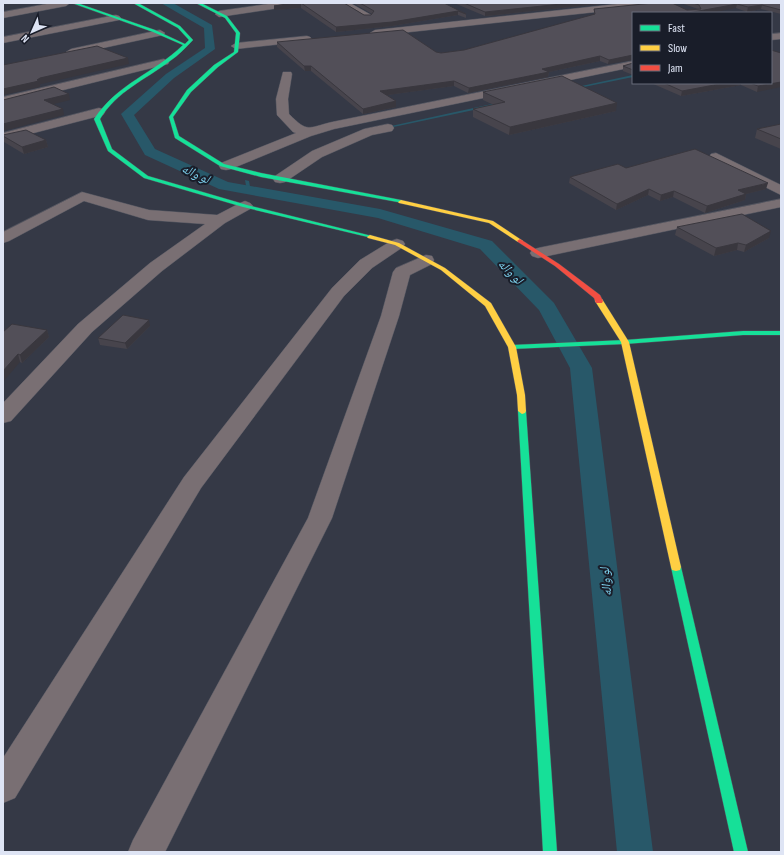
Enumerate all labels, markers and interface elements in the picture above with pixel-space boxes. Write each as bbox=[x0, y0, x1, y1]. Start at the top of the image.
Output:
north arrow bbox=[12, 12, 52, 52]
legend bbox=[632, 12, 772, 84]
text: Fast bbox=[668, 21, 685, 36]
text: N bbox=[19, 32, 32, 45]
text: Slow bbox=[668, 41, 687, 56]
text: Jam bbox=[667, 61, 683, 76]
water label: لو واله bbox=[179, 161, 213, 188]
water label: لو واله bbox=[494, 256, 527, 288]
water label: لو واله bbox=[596, 566, 615, 597]

